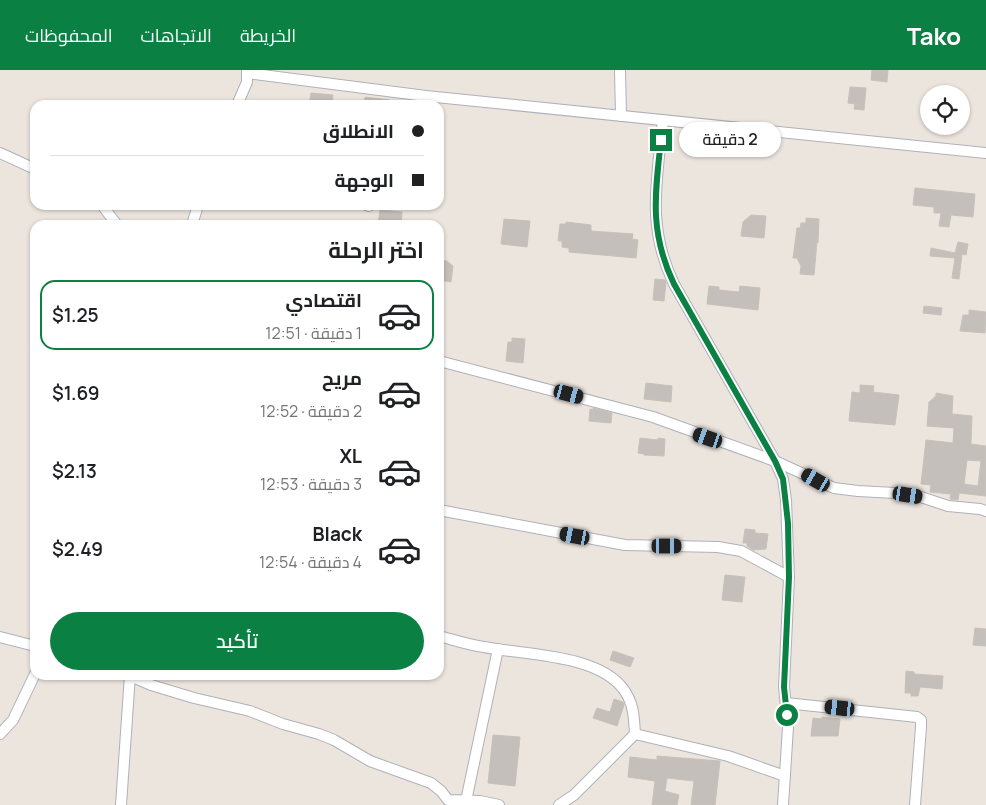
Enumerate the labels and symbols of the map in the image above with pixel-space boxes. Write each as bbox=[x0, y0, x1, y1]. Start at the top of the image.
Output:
callout: 2 دقيقة bbox=[678, 122, 781, 158]
route end bbox=[650, 129, 672, 151]
car bbox=[552, 383, 585, 405]
car bbox=[691, 426, 724, 450]
car bbox=[799, 466, 832, 494]
car bbox=[892, 485, 923, 505]
car bbox=[558, 526, 591, 546]
car bbox=[652, 539, 682, 554]
car bbox=[824, 699, 855, 717]
route start bbox=[776, 704, 798, 726]

